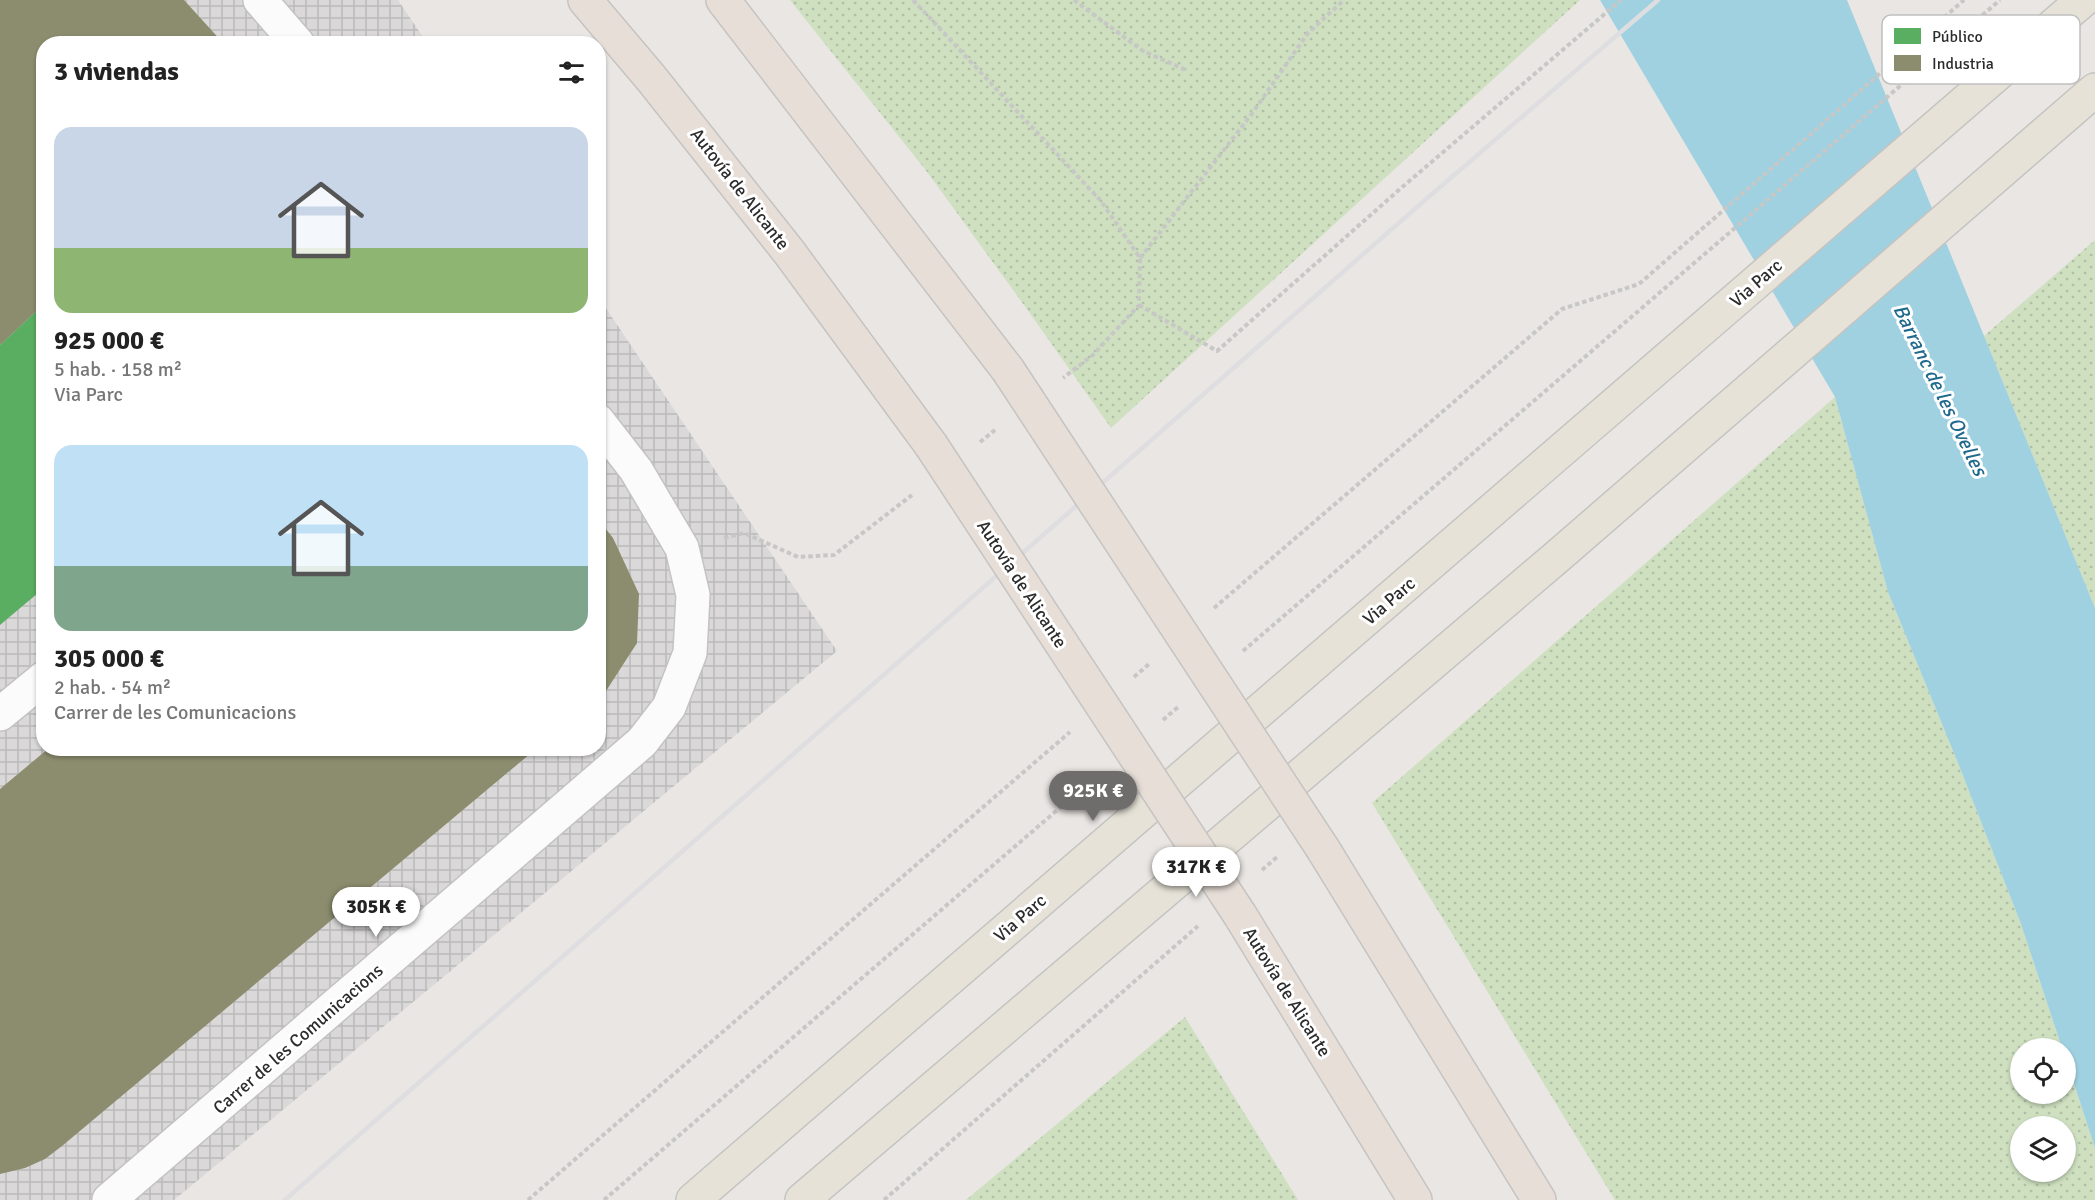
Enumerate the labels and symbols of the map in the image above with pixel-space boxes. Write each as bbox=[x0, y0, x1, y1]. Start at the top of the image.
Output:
legend bbox=[1882, 15, 2080, 84]
text: Público bbox=[1932, 27, 1983, 47]
text: Industria bbox=[1932, 54, 1994, 74]
street label: Autovía de Alicante bbox=[686, 124, 794, 254]
street label: Via Parc bbox=[1725, 254, 1787, 312]
water label: Barranc de les Ovelles bbox=[1888, 300, 1993, 482]
street label: Autovía de Alicante bbox=[972, 516, 1072, 652]
street label: Via Parc bbox=[1358, 572, 1420, 630]
pin: 925K € bbox=[1044, 771, 1142, 822]
pin: 317K € bbox=[1147, 847, 1245, 898]
pin: 305K € bbox=[327, 887, 425, 938]
street label: Via Parc bbox=[989, 889, 1051, 947]
street label: Autovía de Alicante bbox=[1238, 923, 1336, 1061]
street label: Carrer de les Comunicacions bbox=[209, 959, 388, 1119]

